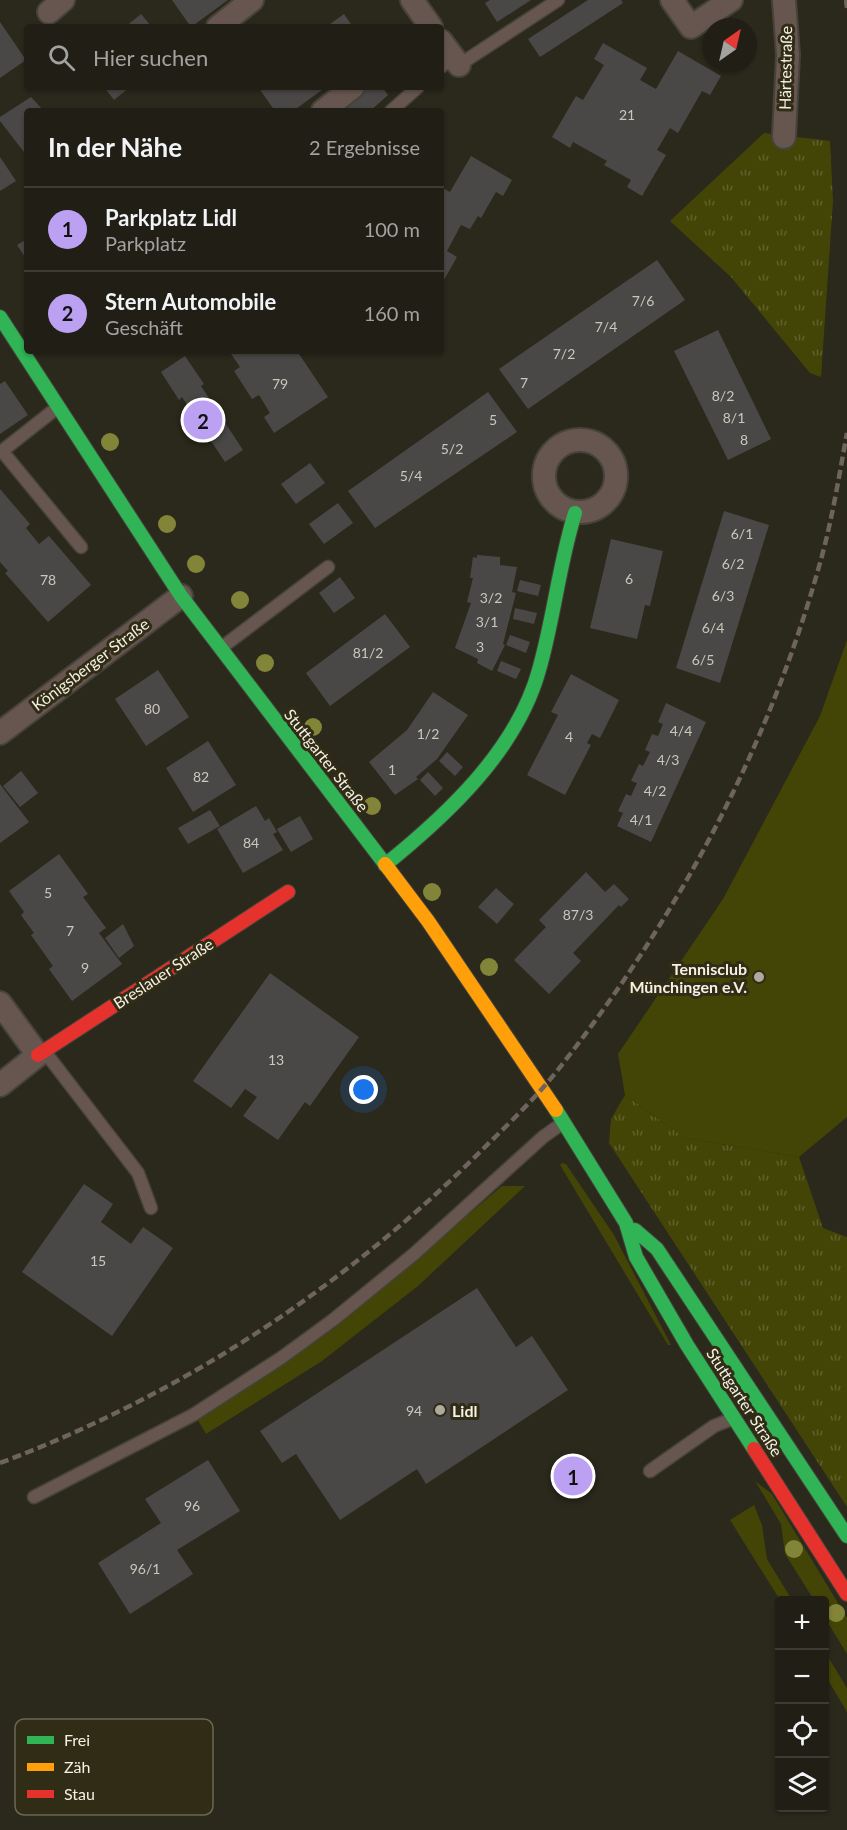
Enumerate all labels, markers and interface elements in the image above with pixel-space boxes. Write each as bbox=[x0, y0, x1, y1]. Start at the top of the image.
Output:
north arrow bbox=[703, 18, 757, 72]
search box bbox=[24, 24, 444, 90]
street label: Härtestraße bbox=[775, 26, 795, 110]
icon: search bbox=[45, 41, 78, 74]
text: Hier suchen bbox=[93, 44, 208, 71]
house number: 21 bbox=[619, 106, 635, 123]
text: In der Nähe bbox=[48, 131, 182, 163]
text: 2 Ergebnisse bbox=[309, 135, 420, 159]
text: Parkplatz Lidl bbox=[105, 204, 237, 231]
text: 1 bbox=[62, 217, 73, 241]
text: 100 m bbox=[364, 217, 420, 241]
text: Parkplatz bbox=[105, 231, 186, 255]
text: Stern Automobile bbox=[105, 288, 276, 315]
house number: 7/6 bbox=[632, 292, 654, 309]
text: 2 bbox=[62, 301, 73, 325]
text: 160 m bbox=[364, 301, 420, 325]
text: Geschäft bbox=[105, 315, 183, 339]
house number: 7/4 bbox=[595, 318, 617, 335]
house number: 7/2 bbox=[553, 345, 575, 362]
house number: 7 bbox=[520, 374, 528, 391]
house number: 79 bbox=[272, 375, 288, 392]
house number: 8/2 bbox=[712, 387, 734, 404]
pin: 2 bbox=[184, 398, 222, 442]
house number: 8/1 bbox=[723, 409, 745, 426]
house number: 5 bbox=[489, 411, 497, 428]
house number: 8 bbox=[740, 431, 748, 448]
house number: 5/2 bbox=[441, 440, 463, 457]
house number: 5/4 bbox=[400, 467, 422, 484]
house number: 6/1 bbox=[731, 525, 753, 542]
house number: 6/2 bbox=[722, 555, 744, 572]
house number: 6 bbox=[625, 570, 633, 587]
house number: 78 bbox=[40, 571, 56, 588]
house number: 6/3 bbox=[712, 587, 734, 604]
house number: 3/2 bbox=[480, 589, 502, 606]
house number: 3/1 bbox=[476, 613, 498, 630]
street label: Königsberger Straße bbox=[28, 614, 152, 714]
house number: 6/4 bbox=[702, 619, 724, 636]
house number: 3 bbox=[476, 638, 484, 655]
house number: 81/2 bbox=[353, 644, 383, 661]
house number: 6/5 bbox=[692, 651, 714, 668]
house number: 80 bbox=[144, 700, 160, 717]
street label: Stuttgarter Straße bbox=[281, 705, 373, 815]
house number: 4/4 bbox=[670, 722, 692, 739]
house number: 1/2 bbox=[417, 725, 439, 742]
house number: 4 bbox=[565, 728, 573, 745]
house number: 4/3 bbox=[657, 751, 679, 768]
house number: 1 bbox=[388, 761, 396, 778]
house number: 82 bbox=[193, 768, 209, 785]
house number: 4/2 bbox=[644, 782, 666, 799]
house number: 4/1 bbox=[630, 811, 652, 828]
house number: 84 bbox=[243, 834, 259, 851]
house number: 5 bbox=[44, 884, 52, 901]
house number: 87/3 bbox=[563, 906, 593, 923]
house number: 7 bbox=[66, 922, 74, 939]
street label: Breslauer Straße bbox=[110, 934, 216, 1012]
house number: 9 bbox=[81, 959, 89, 976]
place label: Tennisclub Münchingen e.V. bbox=[629, 959, 747, 996]
marker: Tennisclub Münchingen e.V. bbox=[752, 970, 766, 984]
house number: 13 bbox=[268, 1051, 284, 1068]
your location bbox=[349, 1075, 378, 1104]
house number: 15 bbox=[90, 1252, 106, 1269]
street label: Stuttgarter Straße bbox=[703, 1344, 787, 1460]
place label: Lidl bbox=[452, 1401, 477, 1420]
house number: 94 bbox=[406, 1402, 422, 1419]
marker: Lidl bbox=[433, 1403, 447, 1417]
pin: 1 bbox=[554, 1454, 592, 1498]
house number: 96 bbox=[184, 1497, 200, 1514]
house number: 96/1 bbox=[130, 1560, 160, 1577]
map controls bbox=[775, 1596, 829, 1812]
button: + bbox=[775, 1596, 829, 1650]
button: − bbox=[775, 1650, 829, 1704]
button: locate bbox=[775, 1704, 829, 1758]
legend bbox=[15, 1719, 213, 1815]
text: Frei bbox=[64, 1730, 90, 1749]
text: Zäh bbox=[64, 1757, 90, 1776]
button: layers bbox=[775, 1758, 829, 1812]
text: Stau bbox=[64, 1784, 95, 1803]

